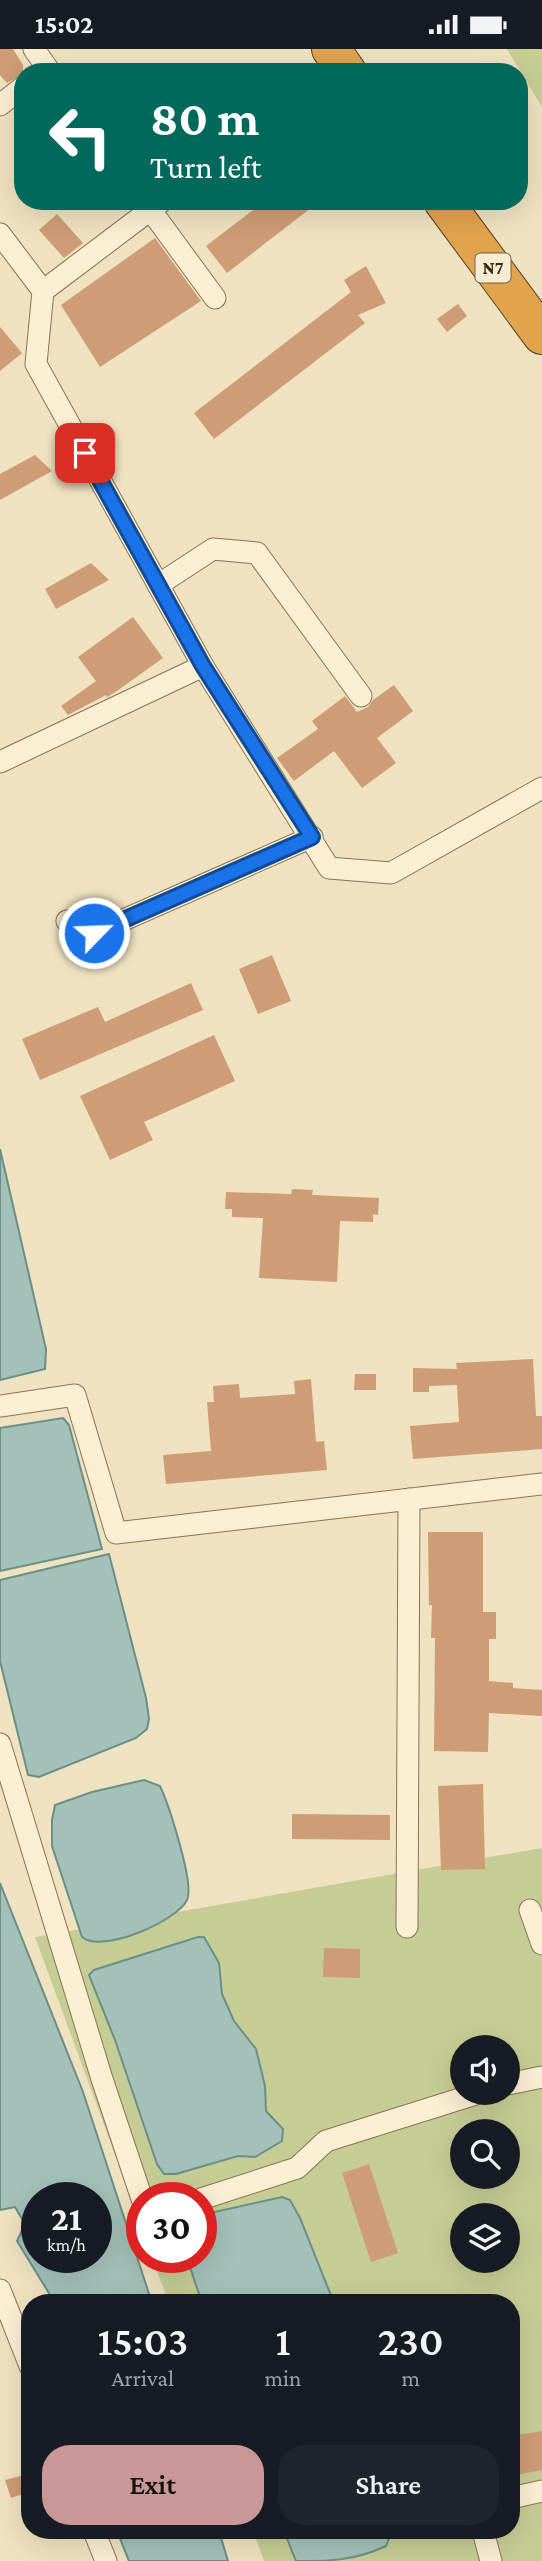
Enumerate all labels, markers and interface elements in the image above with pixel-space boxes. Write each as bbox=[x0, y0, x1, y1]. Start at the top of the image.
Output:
text: 15:02 bbox=[35, 10, 94, 39]
icon: left bbox=[35, 91, 126, 182]
text: 80 m bbox=[150, 91, 259, 146]
text: Turn left bbox=[150, 149, 261, 185]
road number: N7 bbox=[476, 253, 510, 282]
pin bbox=[55, 423, 115, 483]
icon: arrive bbox=[66, 434, 104, 472]
position arrow bbox=[57, 896, 131, 970]
map controls bbox=[450, 2035, 520, 2273]
button: sound bbox=[450, 2035, 520, 2105]
button: search bbox=[450, 2119, 520, 2189]
speed limit sign: 30 bbox=[126, 2182, 217, 2273]
text: 21 bbox=[51, 2199, 82, 2238]
button: layers bbox=[450, 2203, 520, 2273]
text: km/h bbox=[47, 2235, 86, 2255]
text: 15:03 bbox=[97, 2317, 188, 2364]
text: 1 bbox=[275, 2317, 290, 2364]
text: 230 bbox=[378, 2317, 444, 2364]
text: Arrival bbox=[111, 2365, 174, 2391]
text: min bbox=[264, 2365, 301, 2391]
text: m bbox=[401, 2365, 420, 2391]
button: Exit bbox=[42, 2445, 264, 2525]
button: Share bbox=[278, 2445, 499, 2525]

